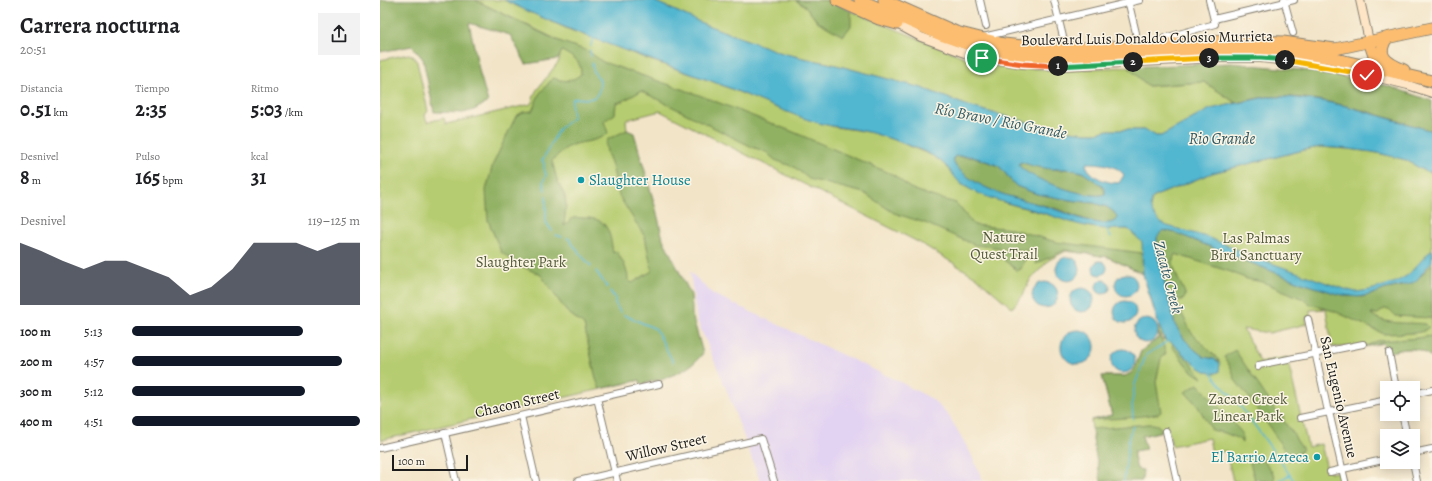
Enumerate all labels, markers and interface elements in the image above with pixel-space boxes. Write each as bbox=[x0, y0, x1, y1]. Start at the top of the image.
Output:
text: Carrera nocturna bbox=[20, 11, 180, 41]
button: share bbox=[318, 13, 360, 55]
street label: Boulevard Luis Donaldo Colosio Murrieta bbox=[1021, 26, 1273, 50]
text: 20:51 bbox=[20, 41, 46, 58]
pin bbox=[965, 41, 999, 75]
icon: arrive bbox=[971, 47, 993, 69]
pin: 3 bbox=[1199, 48, 1219, 68]
text: 3 bbox=[1207, 50, 1211, 65]
pin: 4 bbox=[1275, 50, 1295, 70]
pin: 2 bbox=[1123, 52, 1143, 72]
text: 4 bbox=[1282, 52, 1288, 67]
text: 2 bbox=[1130, 54, 1136, 69]
pin: 1 bbox=[1048, 56, 1068, 76]
text: 1 bbox=[1056, 58, 1060, 73]
pin bbox=[1350, 58, 1384, 92]
icon: check bbox=[1356, 64, 1378, 86]
text: Distancia bbox=[20, 81, 63, 96]
text: Tiempo bbox=[135, 81, 169, 96]
text: Ritmo bbox=[251, 81, 279, 96]
text: 0.51 bbox=[20, 96, 51, 123]
text: 2:35 bbox=[135, 96, 167, 123]
text: 5:03 bbox=[251, 96, 283, 123]
water label: Río Bravo / Rio Grande bbox=[933, 97, 1069, 145]
text: km bbox=[51, 105, 68, 120]
text: /km bbox=[283, 105, 303, 120]
water label: Rio Grande bbox=[1189, 128, 1255, 150]
text: Desnivel bbox=[20, 149, 59, 164]
text: Pulso bbox=[135, 149, 160, 164]
text: kcal bbox=[251, 149, 268, 164]
text: 8 bbox=[20, 164, 30, 191]
text: 165 bbox=[135, 164, 160, 191]
text: 31 bbox=[251, 164, 266, 191]
place label: Slaughter House bbox=[589, 170, 691, 190]
text: m bbox=[30, 173, 41, 188]
text: bpm bbox=[160, 173, 183, 188]
marker: Slaughter House bbox=[576, 175, 586, 185]
text: Desnivel bbox=[20, 212, 66, 229]
text: 119–125 m bbox=[308, 212, 360, 229]
park label: Nature Quest Trail bbox=[970, 227, 1038, 264]
park label: Las Palmas Bird Sanctuary bbox=[1210, 228, 1302, 265]
water label: Zacate Creek bbox=[1148, 238, 1188, 316]
park label: Slaughter Park bbox=[476, 252, 567, 272]
text: 100 m bbox=[20, 323, 51, 340]
text: 5:13 bbox=[84, 323, 103, 340]
street label: San Eugenio Avenue bbox=[1315, 334, 1363, 460]
text: 200 m bbox=[20, 353, 53, 370]
text: 4:57 bbox=[84, 353, 104, 370]
map controls bbox=[1380, 381, 1420, 469]
button: locate bbox=[1380, 381, 1420, 421]
text: 300 m bbox=[20, 383, 52, 400]
text: 5:12 bbox=[84, 383, 103, 400]
street label: Chacon Street bbox=[473, 384, 561, 422]
park label: Zacate Creek Linear Park bbox=[1209, 389, 1288, 426]
text: 400 m bbox=[20, 413, 52, 430]
text: 4:51 bbox=[84, 413, 103, 430]
street label: Willow Street bbox=[623, 428, 709, 466]
button: layers bbox=[1380, 429, 1420, 469]
place label: El Barrio Azteca bbox=[1211, 447, 1309, 467]
marker: El Barrio Azteca bbox=[1312, 452, 1322, 462]
scale bar bbox=[392, 453, 468, 472]
text: 100 m bbox=[398, 454, 425, 469]

